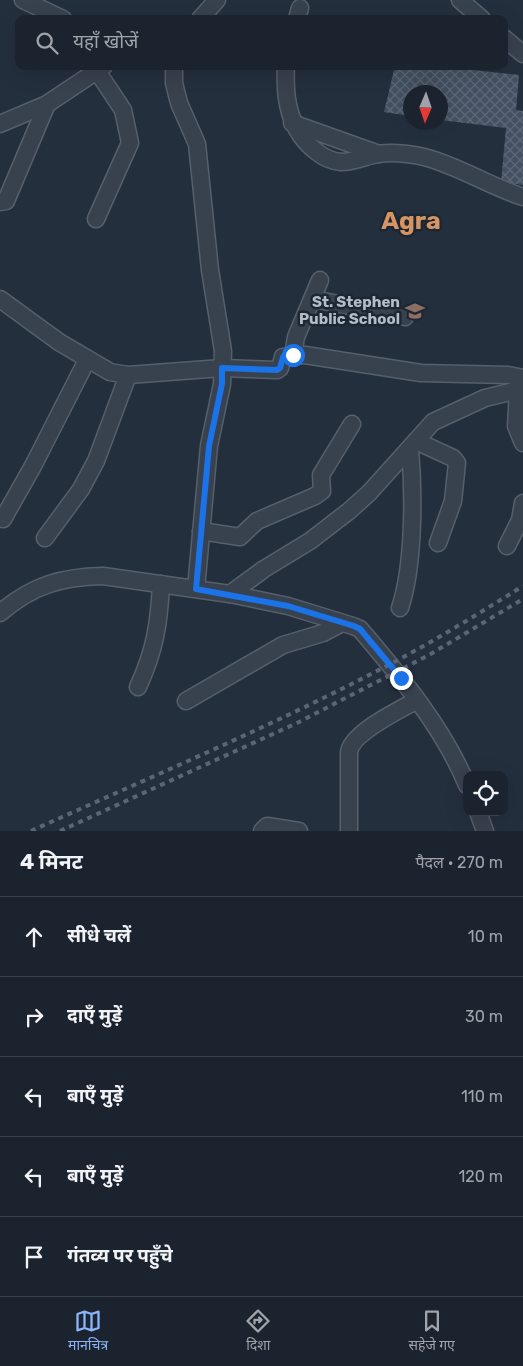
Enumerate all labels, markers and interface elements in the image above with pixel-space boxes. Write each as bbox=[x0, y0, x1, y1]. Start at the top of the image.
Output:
search box bbox=[15, 15, 508, 70]
icon: search bbox=[33, 29, 61, 57]
text: यहाँ खोजें bbox=[73, 30, 138, 53]
north arrow bbox=[403, 85, 448, 130]
district label: Agra bbox=[381, 206, 441, 235]
place label: St. Stephen Public School bbox=[299, 293, 400, 328]
school or university icon: St. Stephen Public School bbox=[404, 300, 426, 322]
route start bbox=[282, 344, 305, 367]
route end bbox=[390, 667, 413, 690]
map controls bbox=[463, 771, 508, 816]
button: locate bbox=[463, 771, 508, 816]
text: 4 मिनट bbox=[20, 849, 83, 874]
text: पैदल · 270 m bbox=[416, 853, 503, 872]
icon: ahead bbox=[20, 923, 48, 951]
text: सीधे चलें bbox=[67, 924, 131, 947]
text: 10 m bbox=[468, 927, 503, 946]
icon: right bbox=[20, 1003, 48, 1031]
text: दाएँ मुड़ें bbox=[67, 1004, 122, 1027]
text: 30 m bbox=[465, 1007, 503, 1026]
icon: left bbox=[20, 1083, 48, 1111]
text: बाएँ मुड़ें bbox=[67, 1084, 123, 1107]
text: 110 m bbox=[461, 1087, 503, 1106]
icon: left bbox=[20, 1163, 48, 1191]
text: बाएँ मुड़ें bbox=[67, 1164, 123, 1187]
text: 120 m bbox=[458, 1167, 503, 1186]
icon: arrive bbox=[20, 1243, 48, 1271]
text: गंतव्य पर पहुँचे bbox=[67, 1244, 173, 1267]
tab: मानचित्र bbox=[68, 1307, 108, 1356]
tab: दिशा bbox=[244, 1307, 272, 1356]
tab: सहेजे गए bbox=[409, 1307, 455, 1356]

